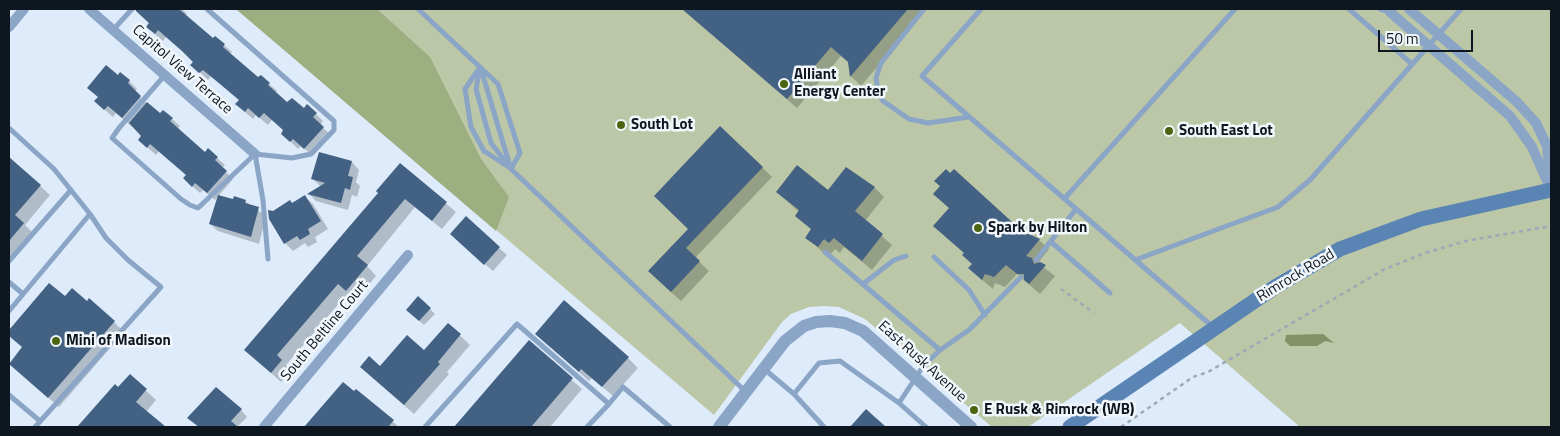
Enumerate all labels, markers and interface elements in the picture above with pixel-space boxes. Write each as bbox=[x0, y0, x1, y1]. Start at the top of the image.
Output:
scale bar bbox=[1380, 20, 1475, 52]
street label: Capitol View Terrace bbox=[128, 22, 236, 118]
text: 50 m bbox=[1386, 27, 1419, 50]
place label: Alliant Energy Center bbox=[794, 66, 885, 101]
marker: Alliant Energy Center bbox=[778, 78, 790, 90]
place label: South Lot bbox=[631, 116, 693, 134]
marker: South Lot bbox=[615, 119, 627, 131]
place label: South East Lot bbox=[1179, 122, 1273, 140]
marker: South East Lot bbox=[1163, 125, 1175, 137]
place label: Spark by Hilton bbox=[988, 219, 1087, 237]
marker: Spark by Hilton bbox=[972, 222, 984, 234]
street label: Rimrock Road bbox=[1254, 246, 1338, 306]
street label: South Beltline Court bbox=[278, 277, 372, 385]
street label: East Rusk Avenue bbox=[874, 318, 970, 406]
place label: Mini of Madison bbox=[66, 332, 171, 350]
marker: Mini of Madison bbox=[50, 335, 62, 347]
place label: E Rusk & Rimrock (WB) bbox=[984, 401, 1134, 419]
marker: E Rusk & Rimrock (WB) bbox=[968, 404, 980, 416]

